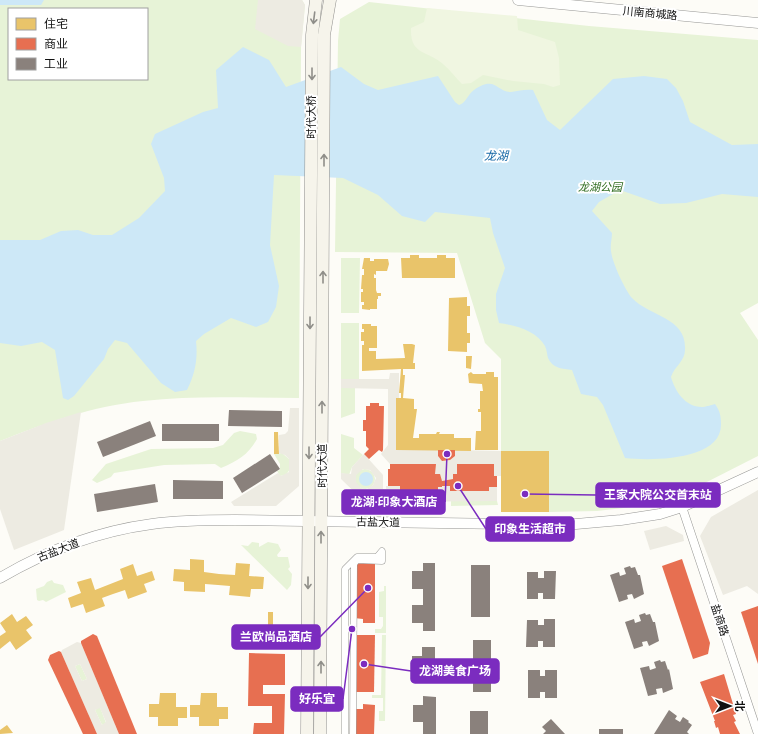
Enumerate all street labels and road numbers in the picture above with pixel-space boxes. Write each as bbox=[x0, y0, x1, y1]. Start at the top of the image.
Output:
street label: 川南商城路 bbox=[622, 4, 678, 22]
street label: 时代大桥 bbox=[304, 95, 318, 139]
street label: 时代大道 bbox=[315, 444, 329, 488]
street label: 古盐大道 bbox=[356, 515, 400, 529]
street label: 古盐大道 bbox=[35, 536, 81, 564]
street label: 盐商路 bbox=[708, 602, 732, 638]

